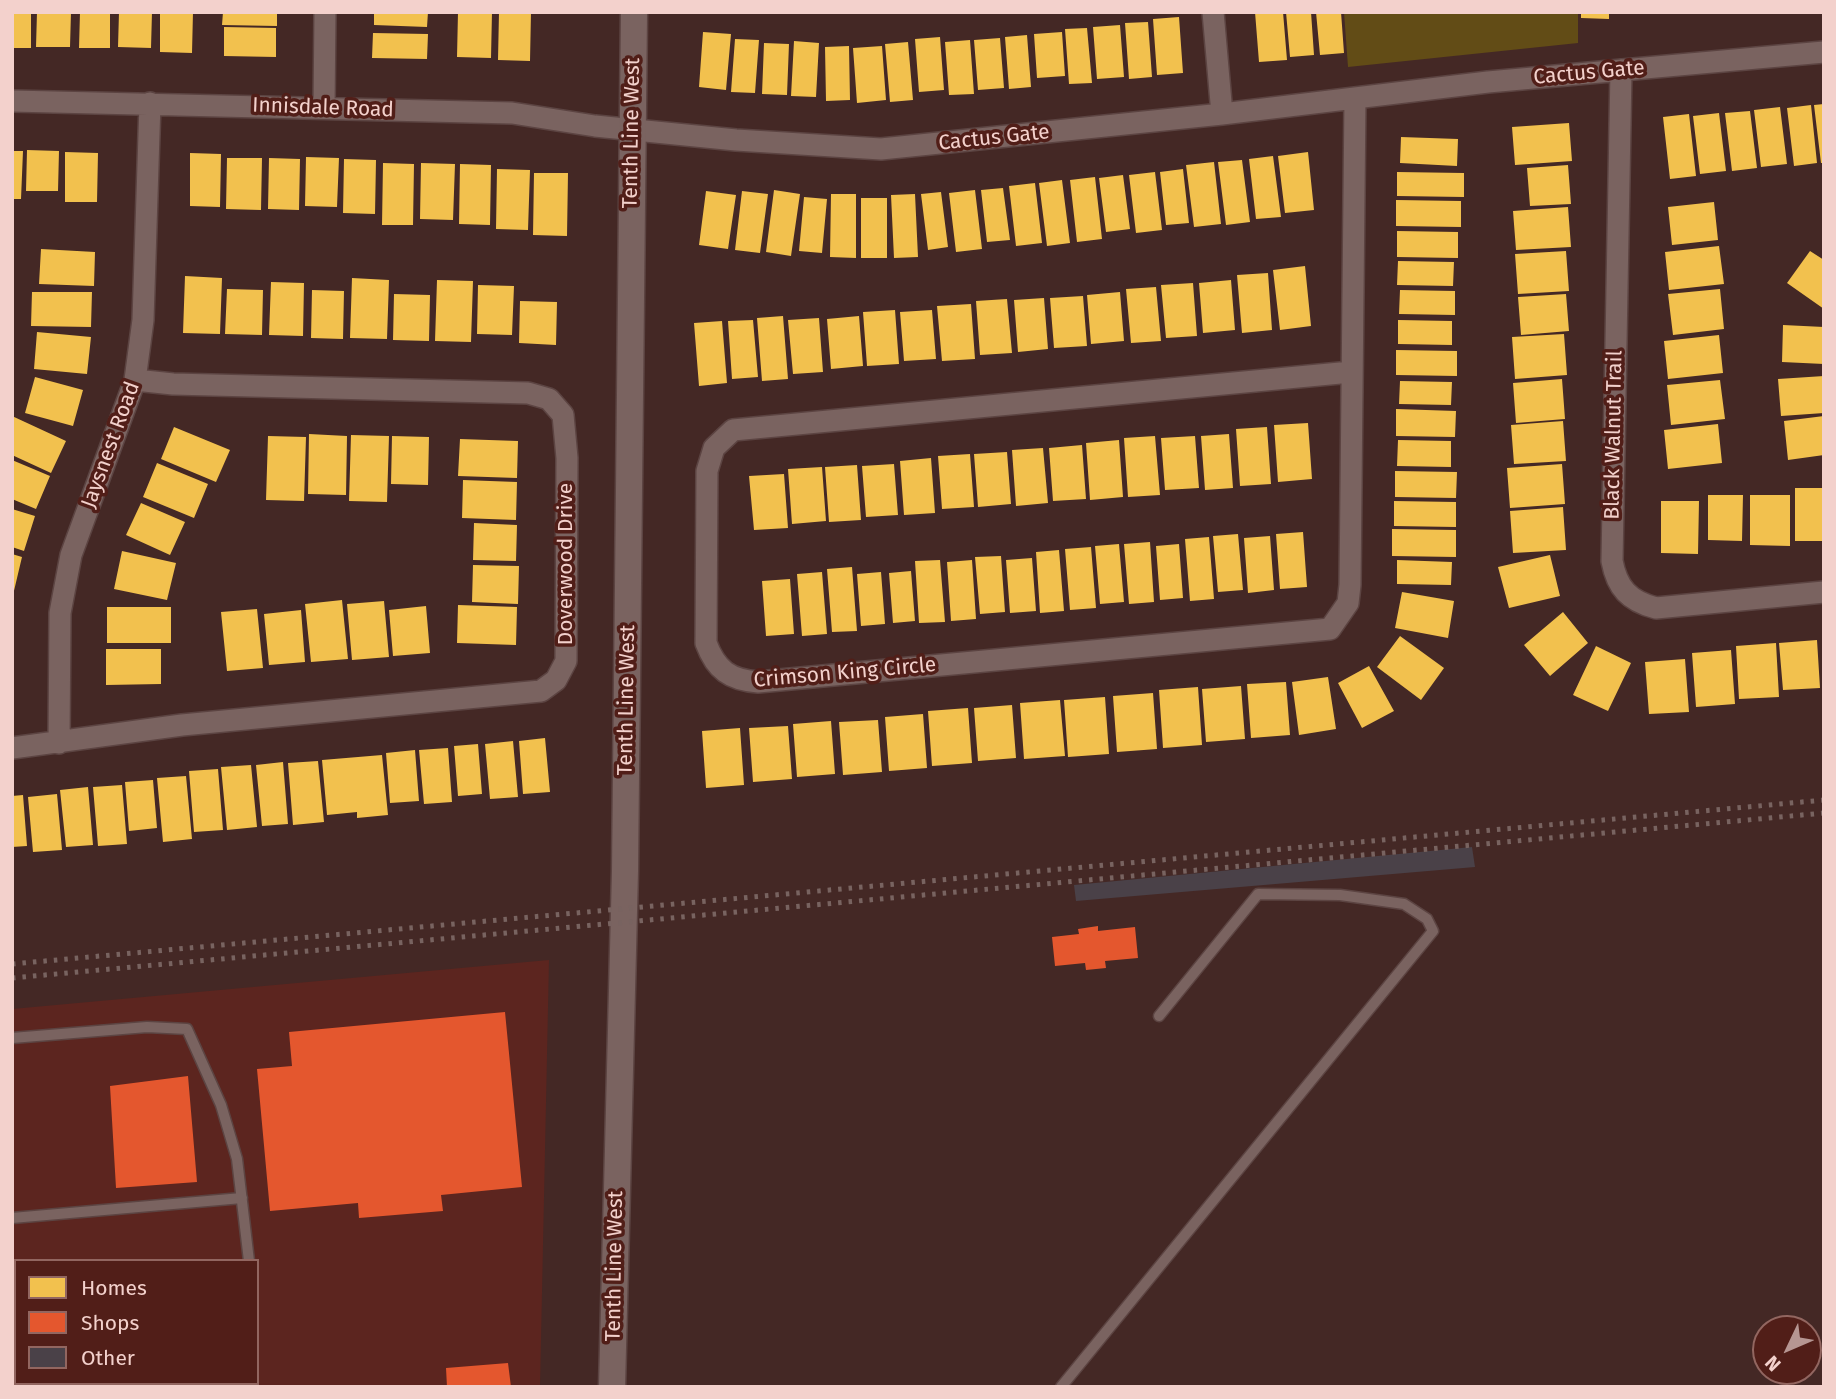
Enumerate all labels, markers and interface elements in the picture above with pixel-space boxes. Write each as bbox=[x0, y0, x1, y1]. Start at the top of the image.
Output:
street label: Cactus Gate bbox=[1532, 56, 1646, 90]
street label: Tenth Line West bbox=[618, 58, 646, 208]
street label: Innisdale Road bbox=[252, 93, 394, 123]
street label: Cactus Gate bbox=[937, 120, 1051, 156]
street label: Black Walnut Trail bbox=[1600, 350, 1628, 520]
street label: Jaysnest Road bbox=[76, 378, 146, 512]
street label: Doverwood Drive bbox=[553, 483, 579, 645]
street label: Tenth Line West bbox=[613, 625, 641, 775]
street label: Crimson King Circle bbox=[753, 652, 937, 694]
street label: Tenth Line West bbox=[601, 1191, 629, 1341]
legend bbox=[14, 1259, 259, 1385]
text: Homes bbox=[81, 1275, 147, 1301]
text: Shops bbox=[81, 1310, 139, 1336]
north arrow bbox=[1752, 1315, 1822, 1385]
text: Other bbox=[81, 1345, 135, 1371]
text: N bbox=[1760, 1351, 1786, 1376]

